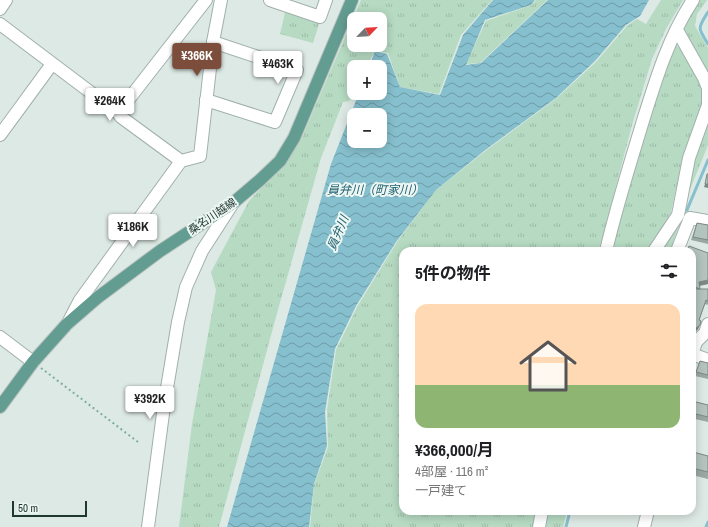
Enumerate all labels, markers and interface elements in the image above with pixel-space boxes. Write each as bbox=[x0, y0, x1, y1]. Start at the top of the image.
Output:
north arrow bbox=[347, 12, 387, 52]
map controls bbox=[347, 12, 387, 148]
pin: ¥366K bbox=[169, 43, 225, 77]
text: ¥366K bbox=[181, 47, 213, 64]
pin: ¥463K bbox=[250, 51, 306, 85]
text: ¥463K bbox=[262, 55, 294, 72]
button: + bbox=[347, 60, 387, 100]
pin: ¥264K bbox=[82, 88, 138, 122]
text: ¥264K bbox=[94, 92, 126, 109]
button: − bbox=[347, 108, 387, 148]
water label: 員弁川（町家川） bbox=[327, 182, 423, 198]
street label: 桑名川越線 bbox=[185, 195, 239, 237]
water label: 員弁川 bbox=[324, 211, 353, 253]
pin: ¥186K bbox=[105, 214, 161, 248]
text: ¥186K bbox=[117, 218, 149, 235]
icon: filters bbox=[658, 260, 680, 282]
text: 5件の物件 bbox=[415, 261, 491, 284]
icon: home bbox=[512, 330, 584, 402]
pin: ¥392K bbox=[122, 386, 178, 420]
text: ¥392K bbox=[134, 390, 166, 407]
text: ¥366,000/月 bbox=[415, 438, 494, 461]
text: 4部屋 · 116 m² bbox=[415, 463, 488, 480]
text: 一戸建て bbox=[415, 482, 467, 499]
scale bar bbox=[12, 499, 87, 518]
text: 50 m bbox=[18, 501, 38, 515]

